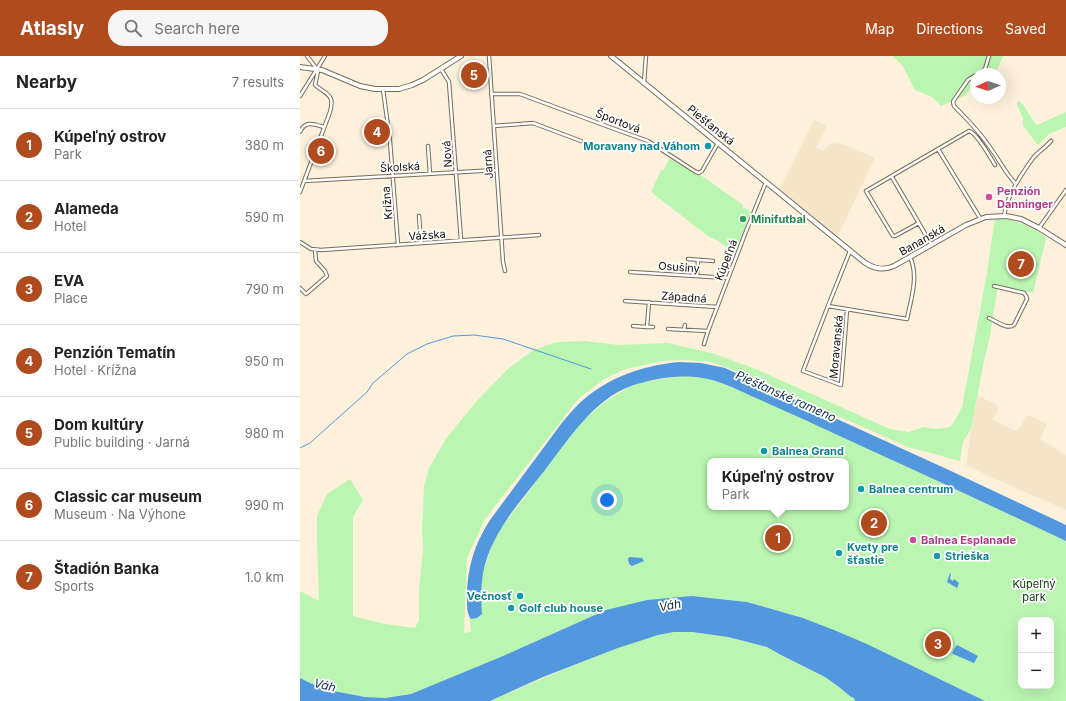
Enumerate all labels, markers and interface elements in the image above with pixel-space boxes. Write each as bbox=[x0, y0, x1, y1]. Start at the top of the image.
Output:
search box bbox=[108, 10, 388, 46]
text: Atlasly bbox=[20, 17, 84, 40]
icon: search bbox=[122, 17, 144, 39]
text: Search here bbox=[154, 19, 240, 38]
text: Map bbox=[865, 20, 894, 37]
text: Directions bbox=[916, 20, 983, 37]
text: Saved bbox=[1005, 20, 1046, 37]
pin: 5 bbox=[461, 60, 487, 90]
north arrow bbox=[970, 68, 1006, 104]
text: Nearby bbox=[16, 72, 77, 92]
text: 7 results bbox=[232, 74, 284, 90]
street label: Piešťanská bbox=[685, 102, 737, 148]
street label: Športová bbox=[594, 106, 642, 136]
pin: 4 bbox=[364, 117, 390, 147]
text: Kúpeľný ostrov bbox=[54, 127, 166, 146]
pin: 6 bbox=[308, 136, 334, 166]
text: 1 bbox=[26, 137, 32, 153]
text: 380 m bbox=[245, 137, 284, 153]
place label: Moravany nad Váhom bbox=[583, 139, 700, 153]
street label: Nová bbox=[439, 140, 455, 168]
marker: Moravany nad Váhom bbox=[703, 141, 713, 151]
text: Park bbox=[54, 146, 82, 162]
street label: Jarná bbox=[480, 149, 496, 179]
street label: Školská bbox=[380, 159, 420, 175]
place label: Penzión Danninger bbox=[997, 184, 1053, 211]
street label: Krížna bbox=[379, 186, 395, 220]
marker: Penzión Danninger bbox=[984, 192, 994, 202]
text: Alameda bbox=[54, 199, 119, 218]
text: 2 bbox=[25, 209, 33, 225]
text: 590 m bbox=[245, 209, 284, 225]
place label: Minifutbal bbox=[751, 212, 806, 226]
marker: Minifutbal bbox=[738, 214, 748, 224]
text: Hotel bbox=[54, 218, 86, 234]
street label: Bananská bbox=[897, 221, 947, 259]
street label: Vážska bbox=[408, 227, 446, 243]
street label: Kúpeľná bbox=[712, 237, 740, 283]
pin: 7 bbox=[1008, 249, 1034, 279]
street label: Osušiny bbox=[658, 259, 700, 275]
text: EVA bbox=[54, 271, 84, 290]
text: 3 bbox=[25, 281, 33, 297]
text: 790 m bbox=[245, 281, 284, 297]
street label: Západná bbox=[661, 288, 707, 306]
text: Place bbox=[54, 290, 88, 306]
street label: Moravanská bbox=[826, 315, 846, 379]
text: Penzión Tematín bbox=[54, 343, 176, 362]
text: 4 bbox=[25, 353, 33, 369]
text: 950 m bbox=[245, 353, 284, 369]
text: Hotel · Krížna bbox=[54, 362, 137, 378]
water label: Piešťanské rameno bbox=[733, 367, 839, 425]
text: Dom kultúry bbox=[54, 415, 144, 434]
text: 5 bbox=[25, 425, 33, 441]
text: 980 m bbox=[245, 425, 284, 441]
text: Public building · Jarná bbox=[54, 434, 190, 450]
place label: Balnea Grand bbox=[772, 444, 844, 458]
marker: Balnea Grand bbox=[759, 446, 769, 456]
popup bbox=[707, 458, 849, 510]
text: Kúpeľný ostrov bbox=[722, 467, 834, 486]
place label: Balnea centrum bbox=[869, 482, 953, 496]
marker: Balnea centrum bbox=[856, 484, 866, 494]
text: Park bbox=[722, 486, 750, 502]
text: Classic car museum bbox=[54, 487, 202, 506]
your location bbox=[597, 490, 617, 510]
text: 6 bbox=[25, 497, 33, 513]
text: 990 m bbox=[245, 497, 284, 513]
text: Museum · Na Výhone bbox=[54, 506, 186, 522]
pin: 2 bbox=[861, 508, 887, 538]
pin: 1 bbox=[765, 523, 791, 553]
place label: Balnea Esplanade bbox=[921, 533, 1016, 547]
marker: Balnea Esplanade bbox=[908, 535, 918, 545]
place label: Kvety pre šťastie bbox=[847, 540, 899, 567]
marker: Kvety pre šťastie bbox=[834, 548, 844, 558]
place label: Strieška bbox=[945, 549, 989, 563]
marker: Strieška bbox=[932, 551, 942, 561]
text: Štadión Banka bbox=[54, 559, 159, 578]
text: 7 bbox=[25, 569, 33, 585]
text: 1.0 km bbox=[245, 569, 284, 585]
park label: Kúpeľný park bbox=[1013, 577, 1055, 604]
text: Sports bbox=[54, 578, 94, 594]
place label: Večnosť bbox=[467, 589, 512, 603]
marker: Večnosť bbox=[515, 591, 525, 601]
water label: Váh bbox=[658, 596, 682, 614]
place label: Golf club house bbox=[519, 601, 603, 615]
marker: Golf club house bbox=[506, 603, 516, 613]
map controls bbox=[1018, 617, 1054, 689]
button: + bbox=[1018, 617, 1054, 653]
pin: 3 bbox=[925, 629, 951, 659]
button: − bbox=[1018, 653, 1054, 689]
water label: Váh bbox=[312, 675, 338, 695]

